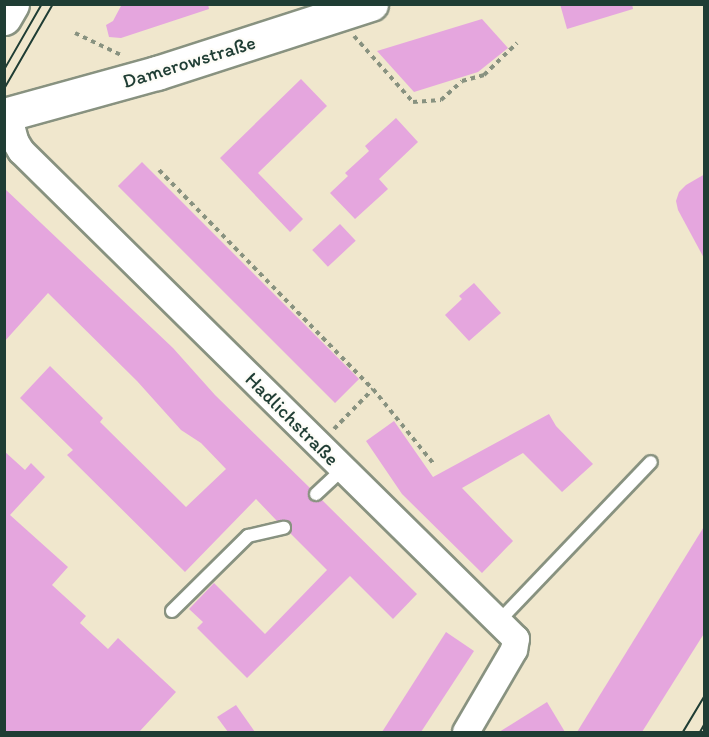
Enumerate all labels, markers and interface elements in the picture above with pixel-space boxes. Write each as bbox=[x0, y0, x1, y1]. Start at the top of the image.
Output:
street label: Damerowstraße bbox=[120, 30, 258, 94]
street label: Hadlichstraße bbox=[240, 367, 344, 471]

